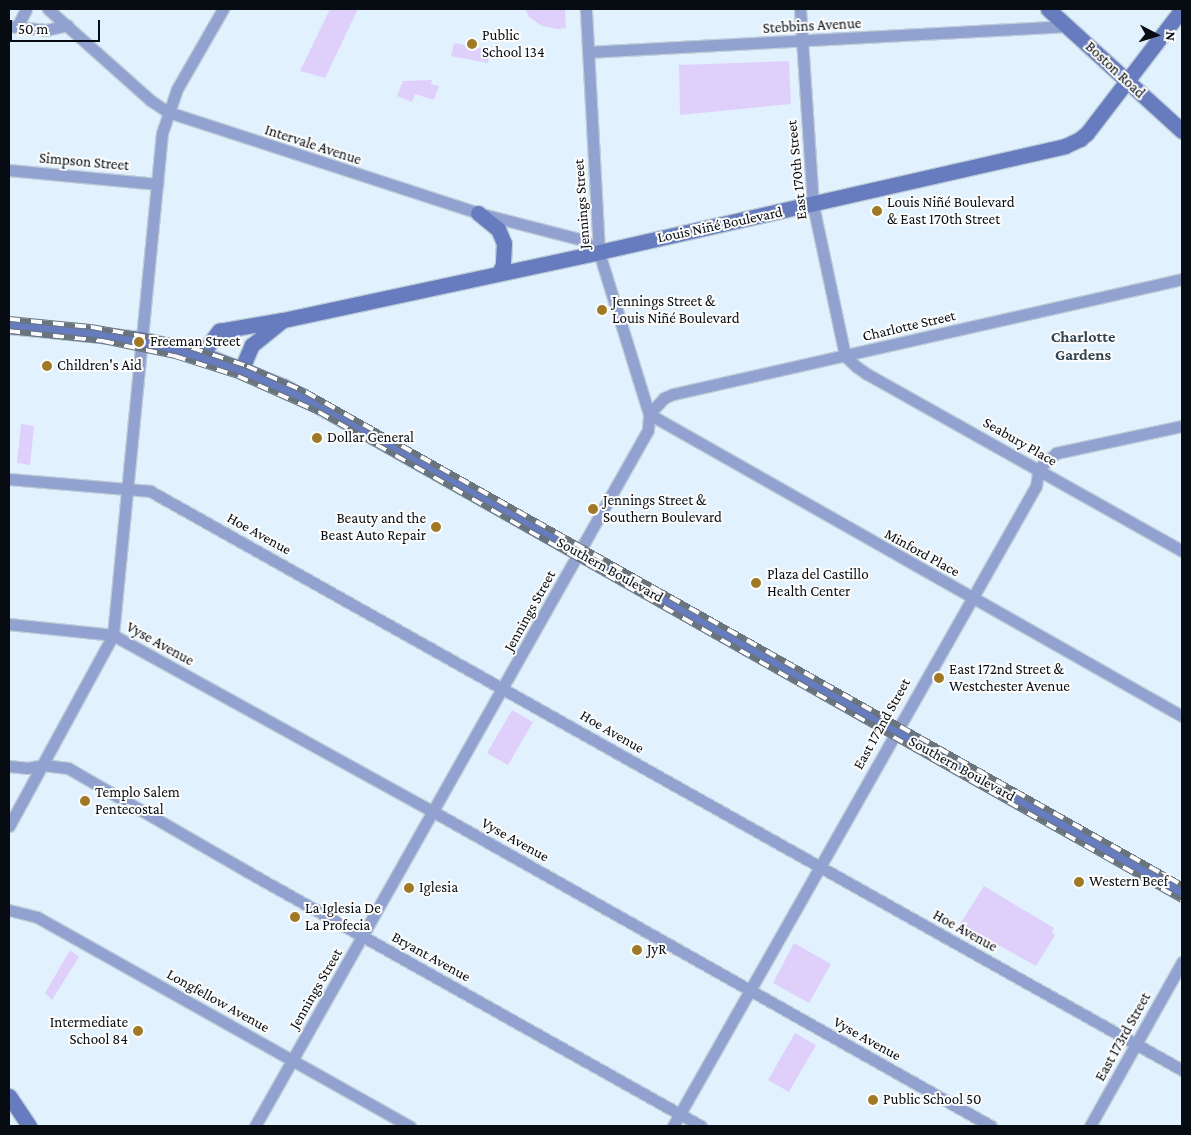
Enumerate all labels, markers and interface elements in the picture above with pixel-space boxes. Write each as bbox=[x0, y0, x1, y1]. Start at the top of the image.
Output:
scale bar bbox=[12, 10, 102, 42]
north arrow bbox=[1131, 10, 1181, 60]
street label: Stebbins Avenue bbox=[762, 14, 862, 38]
text: 50 m bbox=[18, 21, 48, 37]
place label: Public School 134 bbox=[482, 26, 545, 61]
text: N bbox=[1163, 31, 1179, 42]
marker: Public School 134 bbox=[466, 38, 478, 50]
street label: Boston Road bbox=[1081, 38, 1149, 102]
street label: East 170th Street bbox=[783, 119, 811, 221]
street label: Intervale Avenue bbox=[262, 121, 364, 169]
street label: Simpson Street bbox=[38, 149, 130, 175]
street label: Jennings Street bbox=[570, 158, 594, 250]
place label: Louis Niñé Boulevard & East 170th Street bbox=[887, 193, 1015, 228]
street label: Louis Niñé Boulevard bbox=[656, 203, 784, 247]
marker: Louis Niñé Boulevard & East 170th Street bbox=[871, 205, 883, 217]
place label: Jennings Street & Louis Niñé Boulevard bbox=[612, 292, 740, 327]
marker: Jennings Street & Louis Niñé Boulevard bbox=[596, 304, 608, 316]
street label: Charlotte Street bbox=[861, 307, 957, 345]
district label: Charlotte Gardens bbox=[1051, 327, 1115, 365]
place label: Freeman Street bbox=[150, 333, 241, 351]
marker: Freeman Street bbox=[132, 335, 146, 349]
place label: Children's Aid bbox=[57, 357, 142, 375]
marker: Children's Aid bbox=[41, 360, 53, 372]
street label: Seabury Place bbox=[980, 414, 1060, 470]
place label: Dollar General bbox=[327, 429, 414, 447]
marker: Dollar General bbox=[311, 432, 323, 444]
place label: Jennings Street & Southern Boulevard bbox=[603, 491, 722, 526]
marker: Jennings Street & Southern Boulevard bbox=[587, 503, 599, 515]
street label: Hoe Avenue bbox=[224, 509, 294, 559]
place label: Beauty and the Beast Auto Repair bbox=[320, 509, 426, 544]
marker: Beauty and the Beast Auto Repair bbox=[430, 521, 442, 533]
street label: Minford Place bbox=[881, 525, 963, 581]
street label: Southern Boulevard bbox=[554, 533, 666, 607]
place label: Plaza del Castillo Health Center bbox=[767, 565, 869, 600]
street label: Jennings Street bbox=[500, 567, 560, 655]
marker: Plaza del Castillo Health Center bbox=[749, 576, 763, 590]
street label: Vyse Avenue bbox=[123, 618, 197, 670]
place label: East 172nd Street & Westchester Avenue bbox=[949, 660, 1070, 695]
marker: East 172nd Street & Westchester Avenue bbox=[933, 672, 945, 684]
street label: East 172nd Street bbox=[849, 675, 915, 773]
street label: Hoe Avenue bbox=[577, 706, 647, 758]
street label: Southern Boulevard bbox=[906, 732, 1018, 806]
place label: Templo Salem Pentecostal bbox=[95, 783, 180, 818]
marker: Templo Salem Pentecostal bbox=[79, 795, 91, 807]
street label: Vyse Avenue bbox=[478, 814, 552, 866]
place label: Western Beef bbox=[1089, 873, 1168, 891]
marker: Western Beef bbox=[1073, 876, 1085, 888]
place label: Iglesia bbox=[419, 879, 458, 897]
marker: Iglesia bbox=[403, 882, 415, 894]
place label: La Iglesia De La Profecia bbox=[305, 899, 381, 934]
street label: Hoe Avenue bbox=[930, 906, 1000, 956]
marker: La Iglesia De La Profecia bbox=[289, 911, 301, 923]
street label: Bryant Avenue bbox=[388, 928, 474, 986]
place label: JyR bbox=[647, 941, 667, 959]
marker: JyR bbox=[631, 944, 643, 956]
street label: Jennings Street bbox=[286, 945, 346, 1033]
street label: Longfellow Avenue bbox=[164, 965, 272, 1037]
street label: East 173rd Street bbox=[1091, 990, 1155, 1084]
place label: Intermediate School 84 bbox=[50, 1013, 128, 1048]
street label: Vyse Avenue bbox=[830, 1013, 904, 1065]
marker: Intermediate School 84 bbox=[132, 1025, 144, 1037]
place label: Public School 50 bbox=[883, 1091, 982, 1109]
marker: Public School 50 bbox=[867, 1094, 879, 1106]

